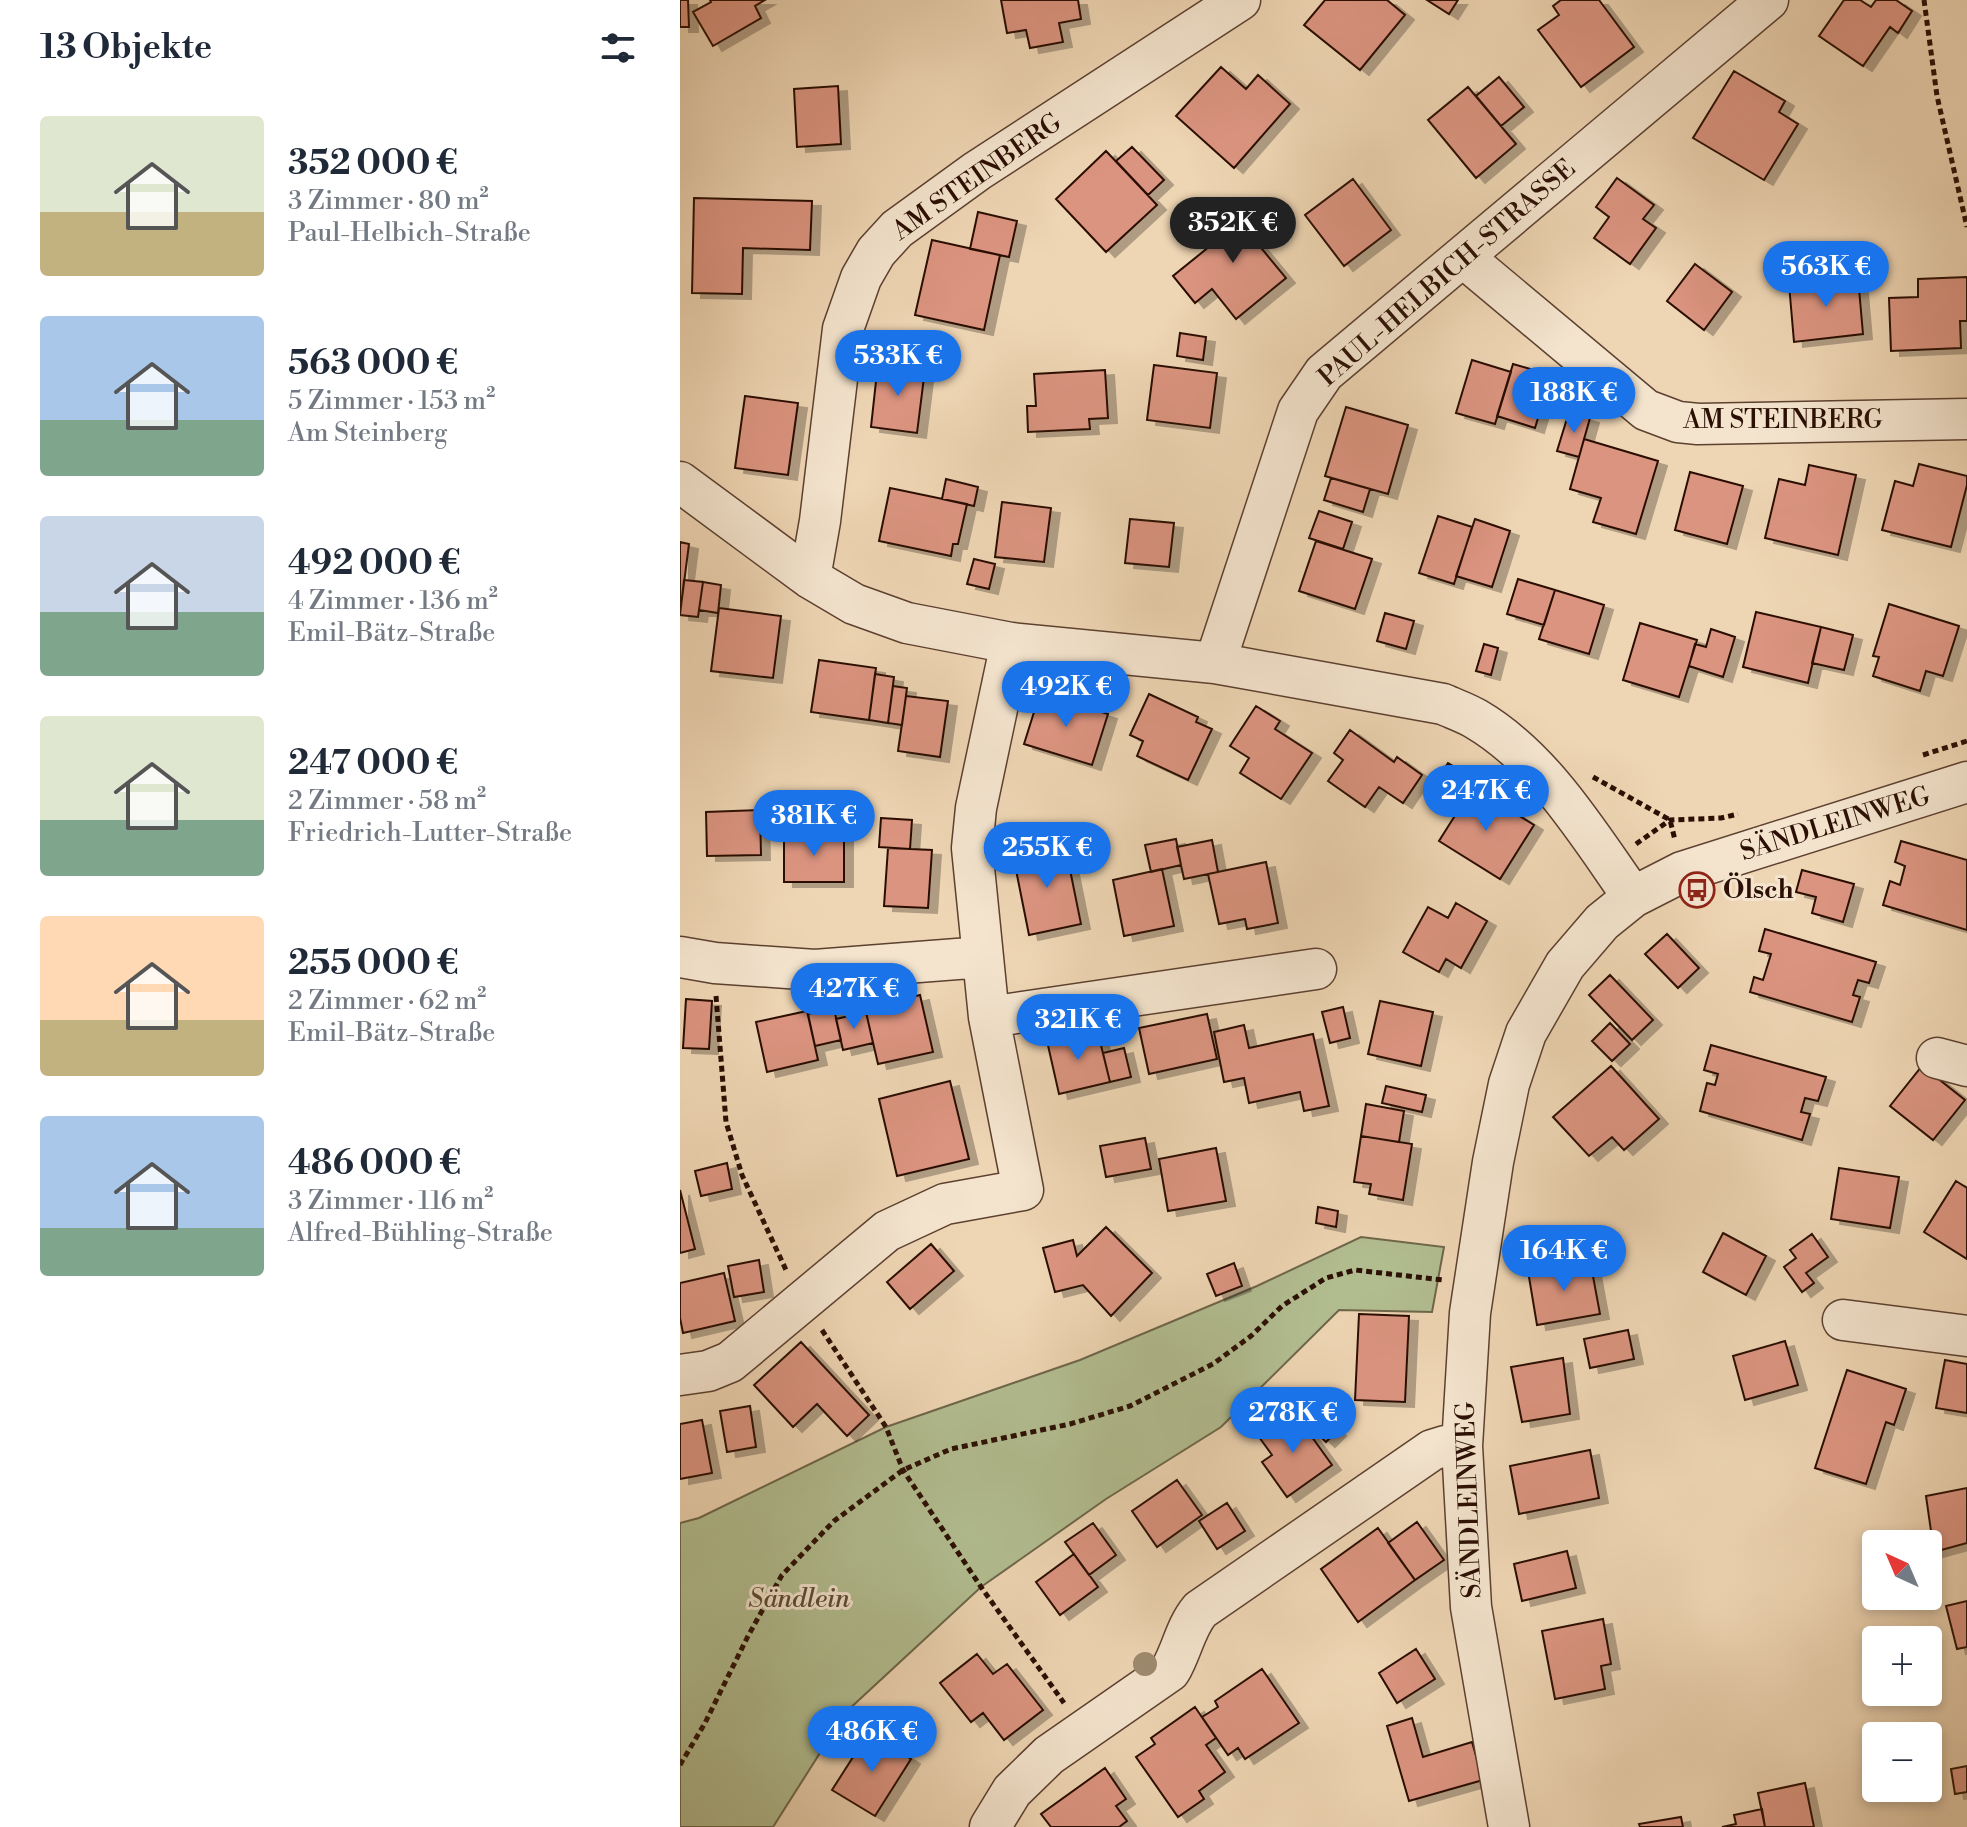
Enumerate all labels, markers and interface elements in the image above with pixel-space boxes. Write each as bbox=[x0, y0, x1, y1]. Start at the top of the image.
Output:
icon: filters bbox=[596, 26, 640, 70]
text: 13 Objekte bbox=[40, 27, 212, 69]
street label: AM STEINBERG bbox=[885, 107, 1068, 248]
text: 352 000 € bbox=[288, 143, 458, 185]
icon: home bbox=[104, 148, 200, 244]
street label: PAUL-HELBICH-STRASSE bbox=[1312, 153, 1582, 393]
text: 3 Zimmer · 80 m² bbox=[288, 185, 489, 217]
pin: 352K € bbox=[1168, 197, 1298, 265]
text: 352K € bbox=[1188, 207, 1278, 239]
text: Paul-Helbich-Straße bbox=[288, 217, 531, 249]
pin: 563K € bbox=[1761, 241, 1891, 309]
text: 563K € bbox=[1781, 251, 1871, 283]
pin: 533K € bbox=[833, 330, 963, 398]
text: 533K € bbox=[853, 340, 943, 372]
text: 563 000 € bbox=[288, 343, 458, 385]
icon: home bbox=[104, 348, 200, 444]
pin: 188K € bbox=[1509, 367, 1639, 435]
text: 188K € bbox=[1530, 377, 1618, 409]
text: 5 Zimmer · 153 m² bbox=[288, 385, 495, 417]
street label: AM STEINBERG bbox=[1682, 404, 1883, 436]
text: Am Steinberg bbox=[288, 417, 448, 449]
text: 492 000 € bbox=[288, 543, 461, 585]
icon: home bbox=[104, 548, 200, 644]
text: 4 Zimmer · 136 m² bbox=[288, 585, 498, 617]
text: Emil-Bätz-Straße bbox=[288, 617, 495, 649]
pin: 492K € bbox=[1001, 661, 1131, 729]
text: 492K € bbox=[1020, 671, 1112, 703]
text: 247 000 € bbox=[288, 743, 458, 785]
icon: home bbox=[104, 748, 200, 844]
pin: 247K € bbox=[1421, 765, 1551, 833]
text: 247K € bbox=[1441, 775, 1531, 807]
street label: SÄNDLEINWEG bbox=[1736, 779, 1934, 868]
text: 2 Zimmer · 58 m² bbox=[288, 785, 486, 817]
pin: 381K € bbox=[749, 790, 879, 858]
text: 381K € bbox=[771, 800, 857, 832]
text: Friedrich-Lutter-Straße bbox=[288, 817, 572, 849]
pin: 255K € bbox=[982, 822, 1112, 890]
text: 255K € bbox=[1002, 832, 1092, 864]
bus stop icon: Ölsch bbox=[1678, 871, 1716, 909]
place label: Ölsch bbox=[1723, 872, 1794, 906]
text: 255 000 € bbox=[288, 943, 459, 985]
icon: home bbox=[104, 948, 200, 1044]
pin: 427K € bbox=[789, 963, 919, 1031]
text: 427K € bbox=[809, 973, 899, 1005]
text: 2 Zimmer · 62 m² bbox=[288, 985, 486, 1017]
pin: 321K € bbox=[1013, 994, 1143, 1062]
text: 321K € bbox=[1035, 1004, 1121, 1036]
text: Emil-Bätz-Straße bbox=[288, 1017, 495, 1049]
text: 486 000 € bbox=[288, 1143, 461, 1185]
icon: home bbox=[104, 1148, 200, 1244]
text: 3 Zimmer · 116 m² bbox=[288, 1185, 493, 1217]
text: Alfred-Bühling-Straße bbox=[288, 1217, 553, 1249]
pin: 164K € bbox=[1499, 1225, 1629, 1293]
text: 164K € bbox=[1520, 1235, 1608, 1267]
pin: 278K € bbox=[1228, 1387, 1358, 1455]
text: 278K € bbox=[1248, 1397, 1338, 1429]
street label: SÄNDLEINWEG bbox=[1449, 1401, 1488, 1599]
north arrow bbox=[1862, 1530, 1942, 1610]
map controls bbox=[1862, 1530, 1942, 1802]
park label: Sändlein bbox=[748, 1583, 850, 1615]
button: + bbox=[1862, 1626, 1942, 1706]
pin: 486K € bbox=[807, 1706, 937, 1774]
text: 486K € bbox=[826, 1716, 918, 1748]
button: − bbox=[1862, 1722, 1942, 1802]

